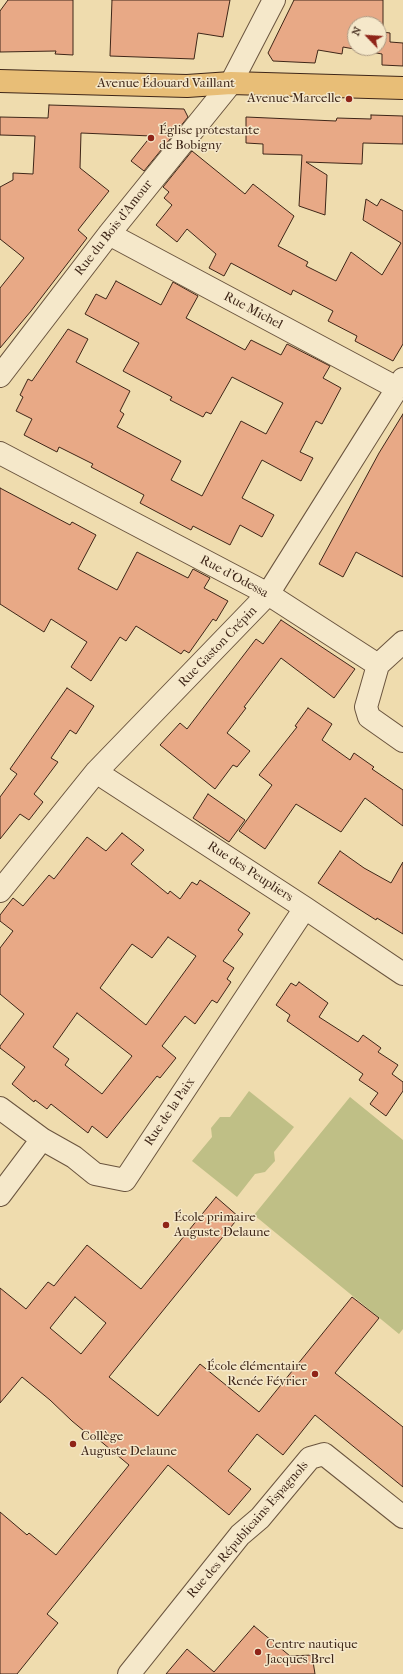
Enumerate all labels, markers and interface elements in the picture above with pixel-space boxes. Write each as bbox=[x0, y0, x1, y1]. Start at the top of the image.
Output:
north arrow bbox=[347, 16, 387, 56]
text: N bbox=[349, 25, 364, 38]
street label: Avenue Édouard Vaillant bbox=[97, 76, 235, 92]
place label: Avenue Marcelle bbox=[247, 91, 341, 107]
marker: Avenue Marcelle bbox=[344, 94, 354, 104]
place label: Église protestante de Bobigny bbox=[159, 123, 259, 154]
marker: Église protestante de Bobigny bbox=[146, 133, 156, 143]
street label: Rue du Bois d'Amour bbox=[72, 177, 156, 279]
street label: Rue Michel bbox=[221, 289, 285, 333]
street label: Rue d'Odessa bbox=[197, 553, 271, 601]
street label: Rue Gaston Crépin bbox=[176, 603, 260, 691]
street label: Rue des Peupliers bbox=[204, 838, 296, 906]
street label: Rue de la Paix bbox=[142, 1075, 198, 1149]
place label: École primaire Auguste Delaune bbox=[174, 1210, 270, 1241]
marker: École primaire Auguste Delaune bbox=[161, 1220, 171, 1230]
place label: École élémentaire Renée Février bbox=[207, 1359, 307, 1390]
marker: École élémentaire Renée Février bbox=[310, 1369, 320, 1379]
place label: Collège Auguste Delaune bbox=[81, 1429, 177, 1460]
marker: Collège Auguste Delaune bbox=[68, 1439, 78, 1449]
street label: Rue des Républicains Espagnols bbox=[184, 1458, 312, 1602]
place label: Centre nautique Jacques Brel bbox=[266, 1637, 358, 1668]
marker: Centre nautique Jacques Brel bbox=[253, 1647, 263, 1657]

